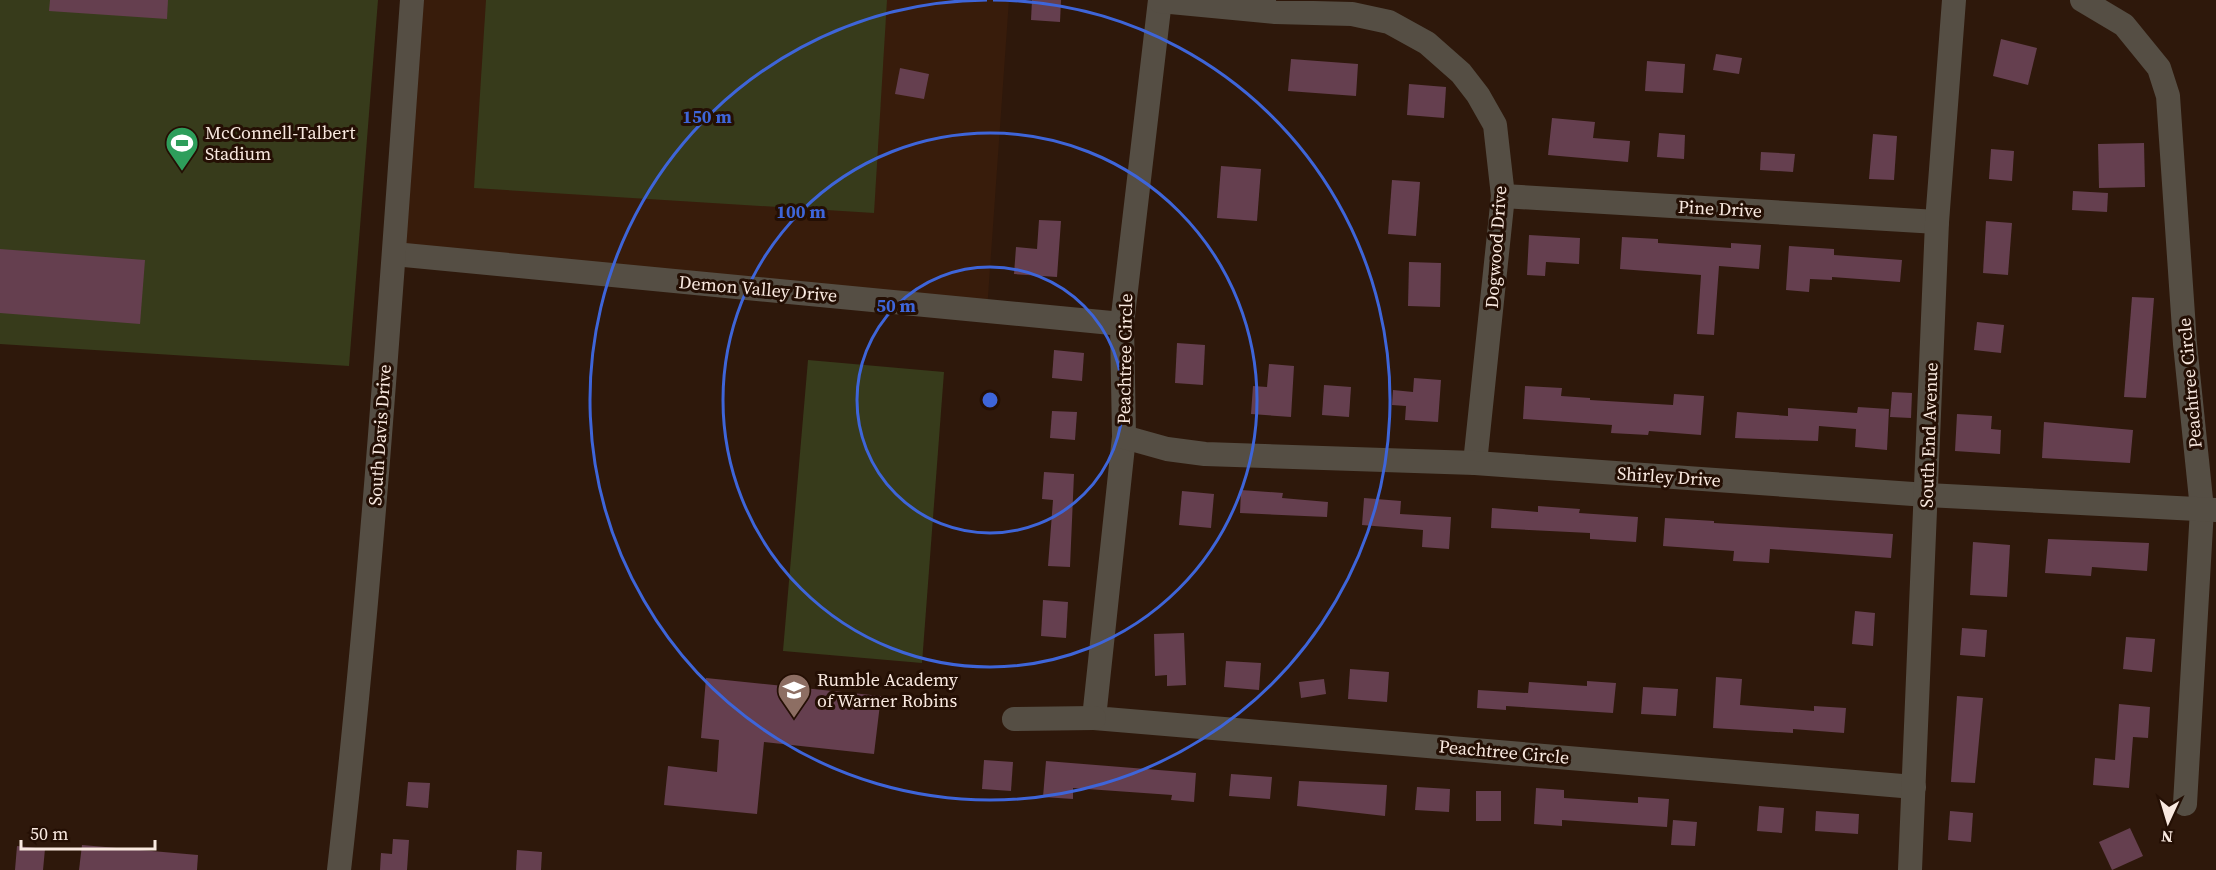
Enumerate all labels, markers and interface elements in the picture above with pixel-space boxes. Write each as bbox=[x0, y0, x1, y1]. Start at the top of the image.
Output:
text: 150 m bbox=[682, 104, 732, 129]
place label: McConnell-Talbert Stadium bbox=[205, 120, 355, 166]
sports icon: McConnell-Talbert Stadium bbox=[164, 125, 200, 172]
street label: Dogwood Drive bbox=[1479, 185, 1512, 309]
street label: Pine Drive bbox=[1678, 194, 1763, 223]
text: 100 m bbox=[776, 199, 826, 224]
street label: Demon Valley Drive bbox=[678, 269, 838, 308]
text: 50 m bbox=[876, 293, 916, 318]
street label: Peachtree Circle bbox=[1111, 293, 1138, 425]
street label: Peachtree Circle bbox=[2171, 317, 2208, 449]
street label: South End Avenue bbox=[1913, 362, 1944, 508]
street label: South Davis Drive bbox=[362, 363, 397, 507]
centre of rings bbox=[980, 390, 1000, 410]
street label: Shirley Drive bbox=[1616, 460, 1722, 493]
place label: Rumble Academy of Warner Robins bbox=[817, 667, 959, 713]
school or university icon: Rumble Academy of Warner Robins bbox=[776, 672, 812, 719]
street label: Peachtree Circle bbox=[1438, 733, 1570, 770]
north arrow bbox=[2138, 792, 2198, 852]
scale bar bbox=[21, 813, 154, 851]
text: 50 m bbox=[30, 821, 68, 846]
text: N bbox=[2160, 826, 2174, 848]

